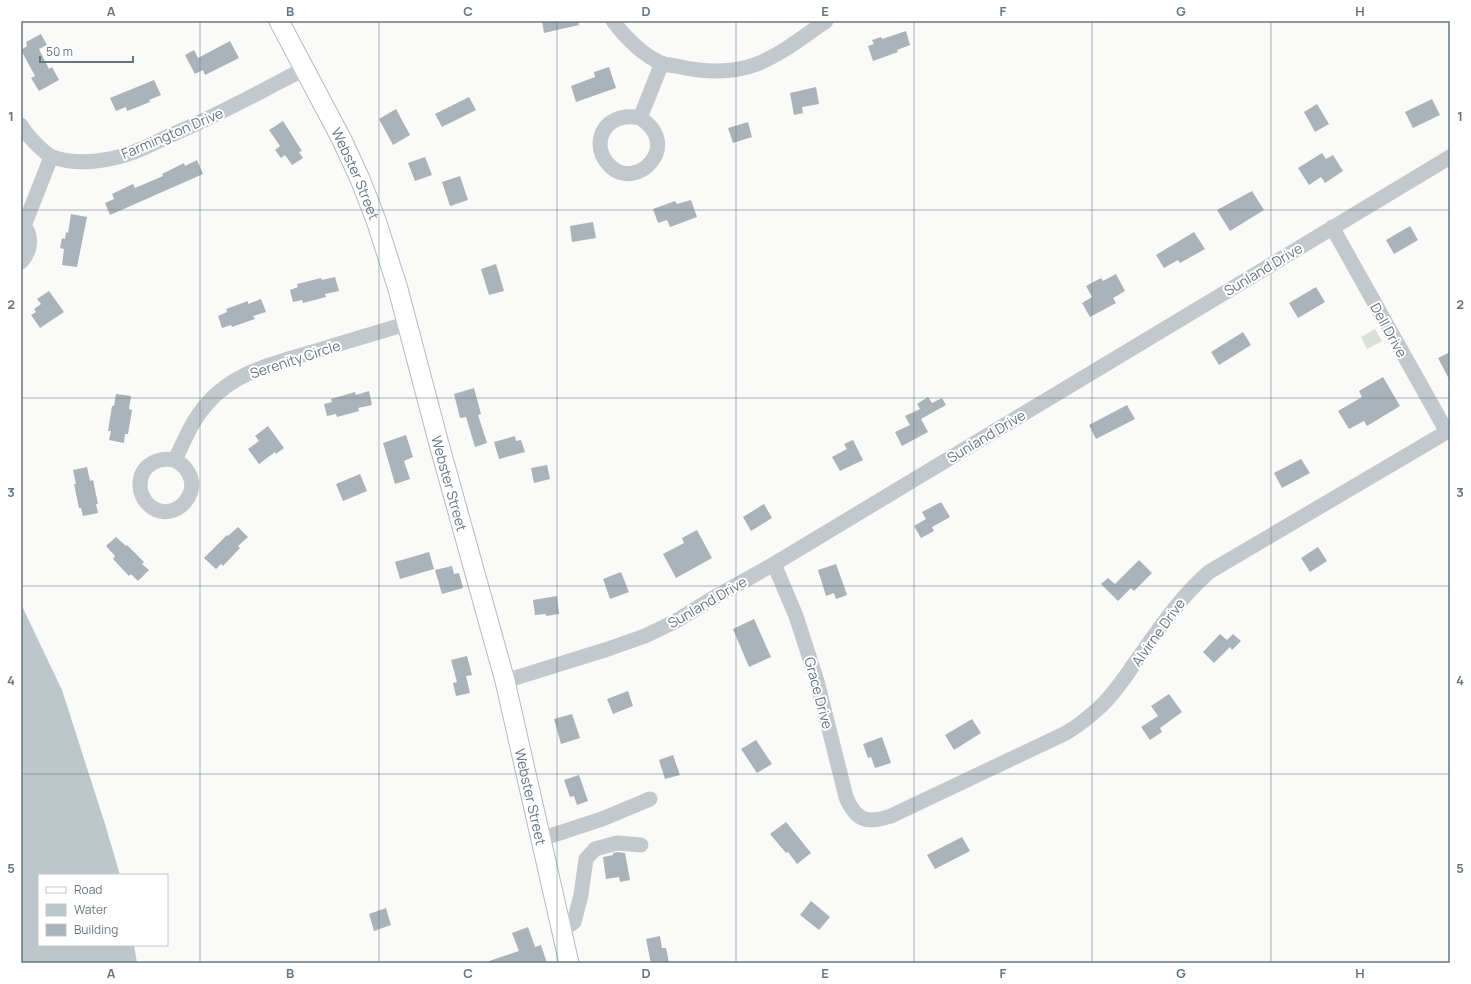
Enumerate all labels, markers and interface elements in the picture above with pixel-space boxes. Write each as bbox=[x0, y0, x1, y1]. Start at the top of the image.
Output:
text: A bbox=[107, 2, 116, 20]
text: B bbox=[286, 2, 294, 20]
text: C bbox=[463, 2, 473, 20]
text: D bbox=[641, 2, 651, 20]
text: E bbox=[821, 2, 829, 20]
text: F bbox=[1000, 2, 1007, 20]
text: G bbox=[1176, 2, 1186, 20]
text: H bbox=[1355, 2, 1365, 20]
scale bar bbox=[40, 38, 133, 64]
text: 50 m bbox=[46, 43, 73, 60]
street label: Farmington Drive bbox=[118, 103, 226, 163]
text: 1 bbox=[8, 107, 14, 125]
text: 1 bbox=[1457, 107, 1463, 125]
street label: Webster Street bbox=[328, 124, 385, 223]
street label: Sunland Drive bbox=[1220, 238, 1306, 300]
text: 2 bbox=[7, 295, 15, 313]
text: 2 bbox=[1456, 295, 1464, 313]
street label: Dell Drive bbox=[1366, 299, 1412, 361]
street label: Serenity Circle bbox=[247, 335, 343, 383]
street label: Sunland Drive bbox=[943, 405, 1029, 467]
street label: Webster Street bbox=[428, 433, 472, 534]
text: 3 bbox=[7, 483, 15, 501]
text: 3 bbox=[1456, 483, 1464, 501]
street label: Sunland Drive bbox=[664, 572, 750, 632]
street label: Alvirne Drive bbox=[1127, 594, 1189, 670]
street label: Grace Drive bbox=[800, 655, 838, 731]
text: 4 bbox=[7, 671, 15, 689]
text: 4 bbox=[1456, 671, 1464, 689]
street label: Webster Street bbox=[511, 747, 552, 847]
text: 5 bbox=[7, 859, 15, 877]
text: 5 bbox=[1456, 859, 1464, 877]
legend bbox=[38, 874, 168, 946]
text: Road bbox=[74, 881, 102, 898]
text: Water bbox=[74, 901, 108, 918]
text: Building bbox=[74, 921, 118, 938]
text: A bbox=[107, 964, 116, 982]
text: B bbox=[286, 964, 294, 982]
text: C bbox=[463, 964, 473, 982]
text: D bbox=[641, 964, 651, 982]
text: E bbox=[821, 964, 829, 982]
text: F bbox=[1000, 964, 1007, 982]
text: G bbox=[1176, 964, 1186, 982]
text: H bbox=[1355, 964, 1365, 982]

